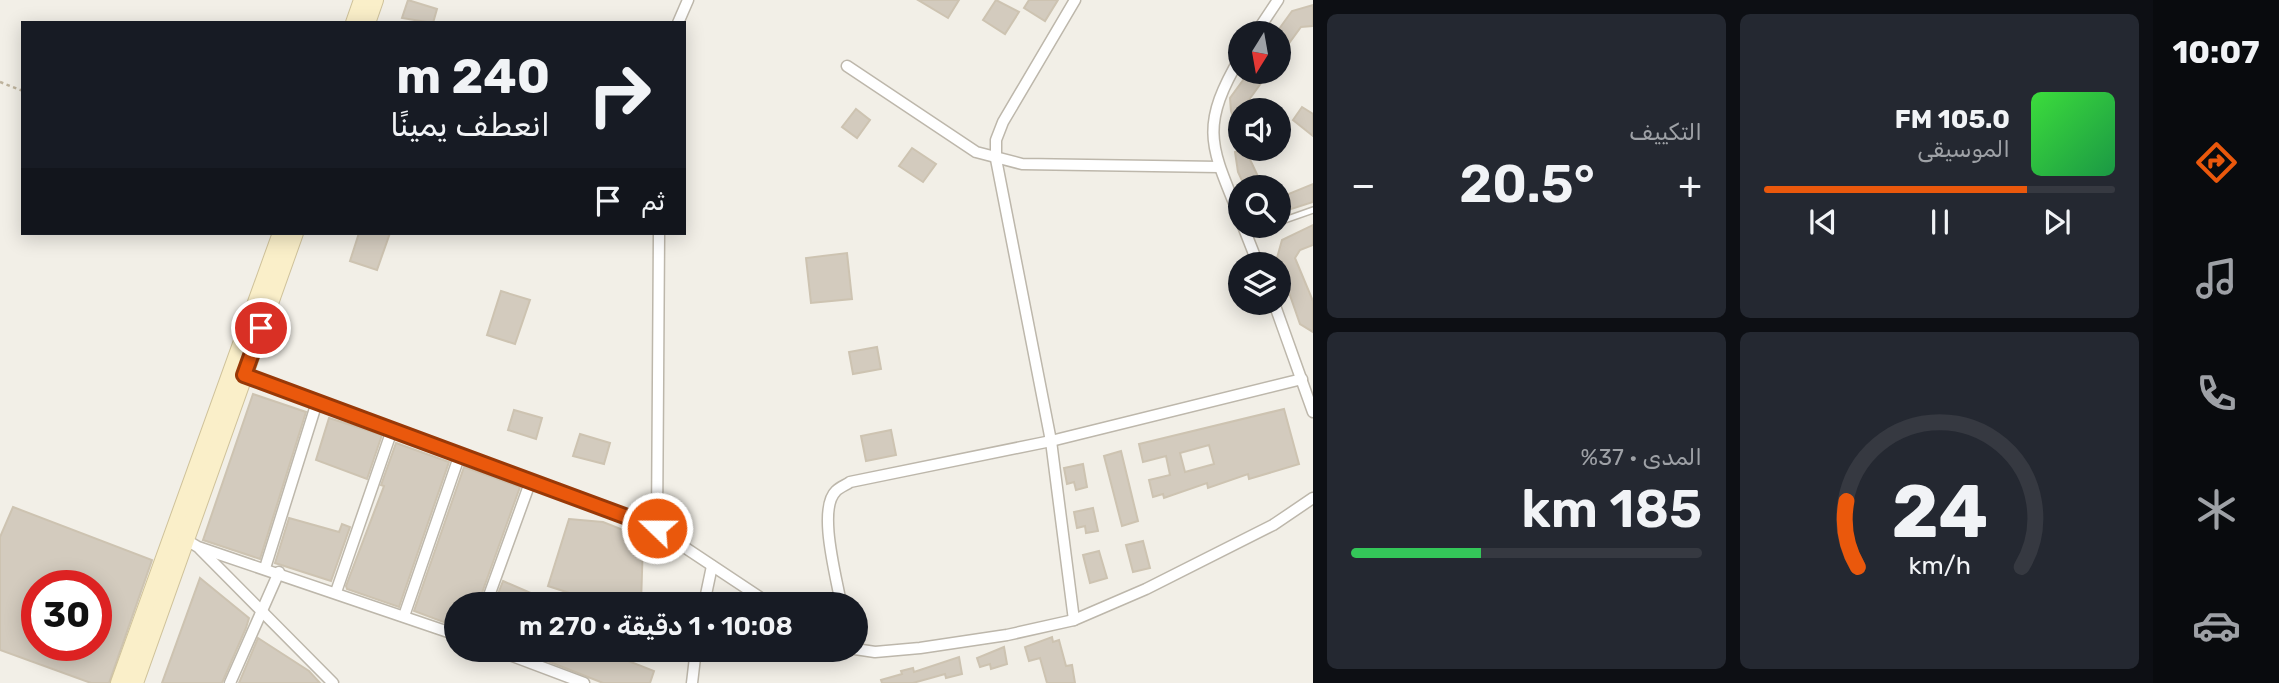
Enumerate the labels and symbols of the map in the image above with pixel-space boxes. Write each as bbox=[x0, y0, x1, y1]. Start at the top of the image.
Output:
north arrow bbox=[1228, 21, 1292, 84]
pin bbox=[231, 298, 291, 358]
position arrow bbox=[620, 491, 694, 565]
speed limit sign: 30 bbox=[21, 570, 112, 661]

